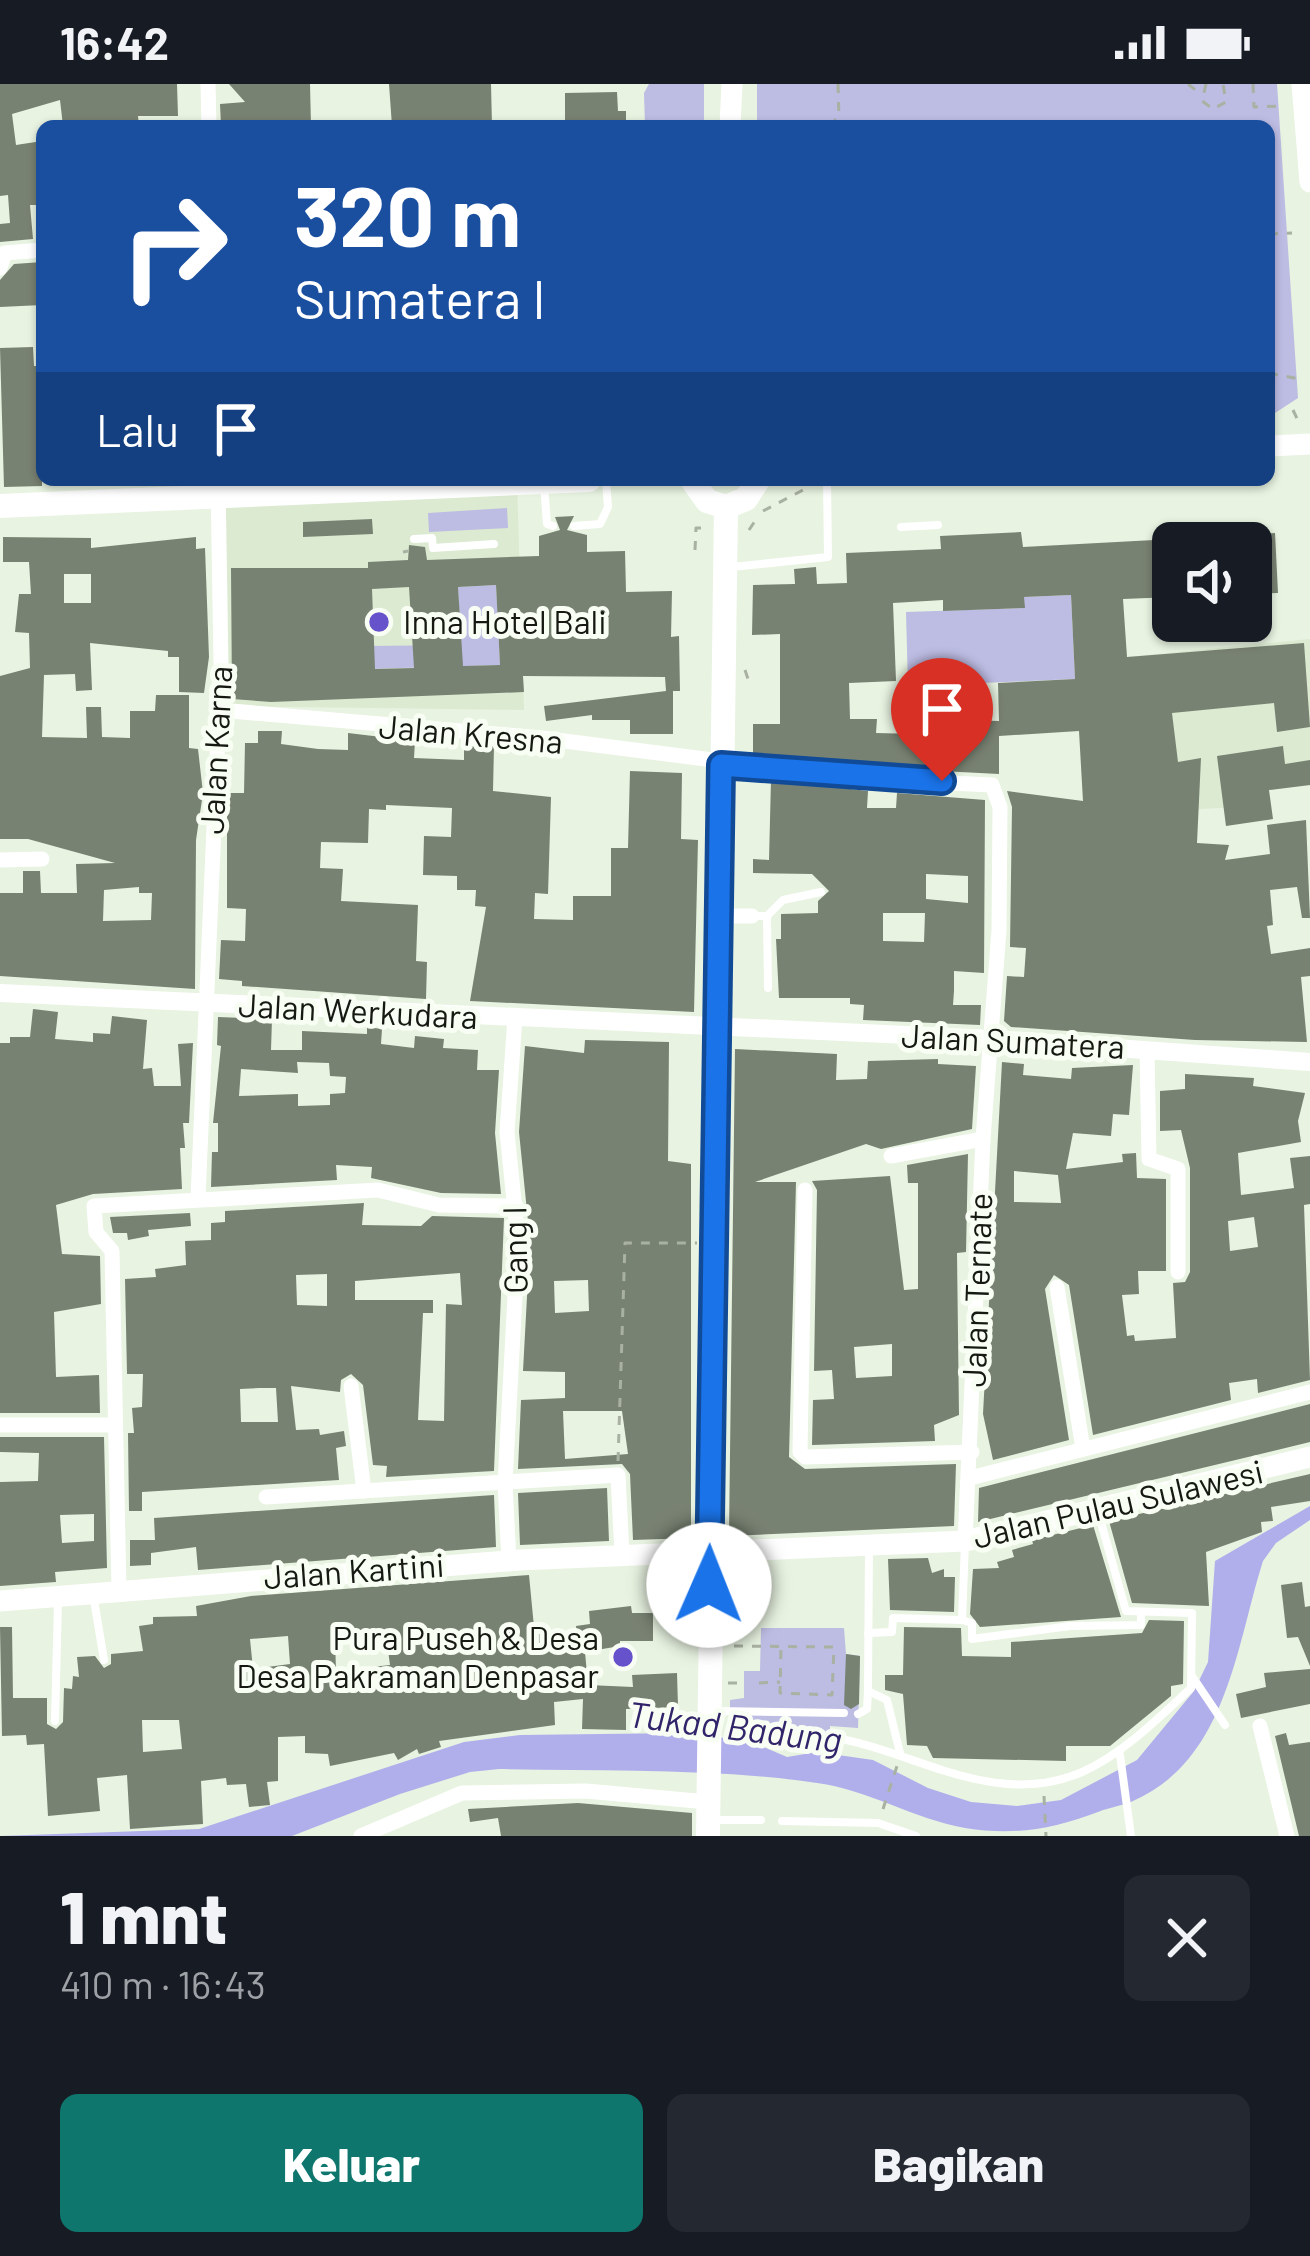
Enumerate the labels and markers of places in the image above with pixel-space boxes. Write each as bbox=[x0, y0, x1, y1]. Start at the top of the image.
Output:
place label: Inna Hotel Bali bbox=[403, 601, 607, 641]
marker: Inna Hotel Bali bbox=[366, 609, 392, 635]
pin bbox=[891, 658, 993, 781]
place label: Pura Puseh & Desa Desa Pakraman Denpasar bbox=[236, 1617, 599, 1695]
marker: Pura Puseh & Desa Desa Pakraman Denpasar bbox=[610, 1644, 636, 1670]

